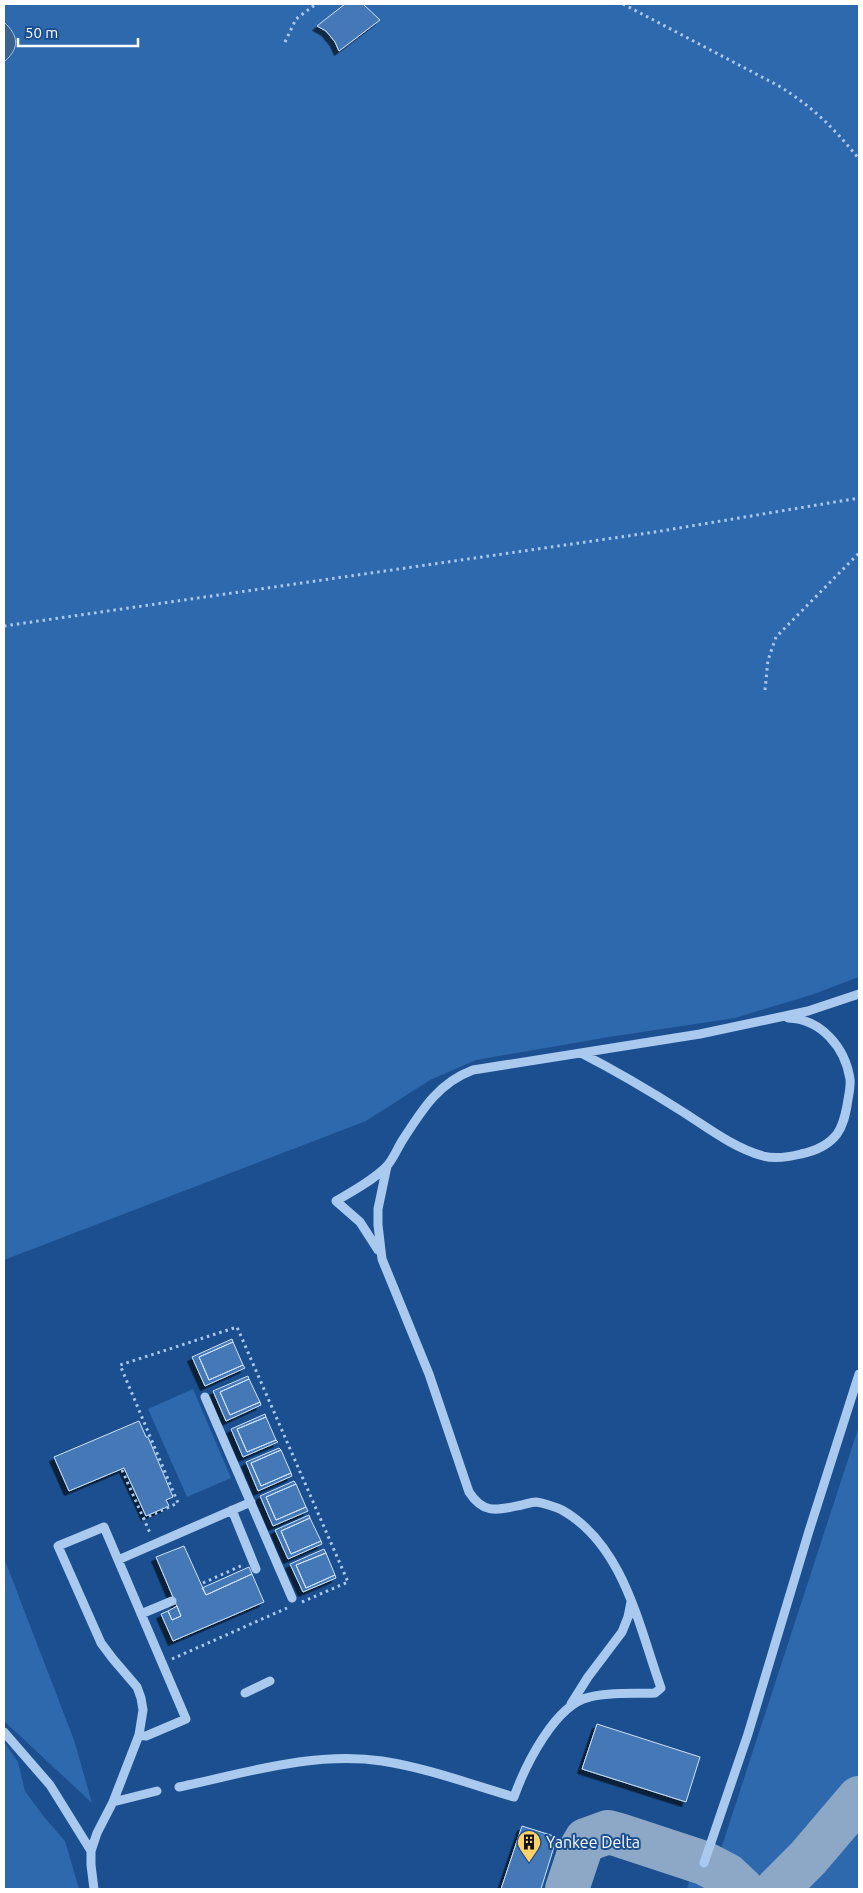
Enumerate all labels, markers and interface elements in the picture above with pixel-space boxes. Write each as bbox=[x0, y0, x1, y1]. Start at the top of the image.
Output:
scale bar bbox=[18, 15, 138, 47]
text: 50 m bbox=[25, 24, 58, 41]
building icon: Yankee Delta bbox=[516, 1829, 542, 1863]
place label: Yankee Delta bbox=[546, 1833, 640, 1851]

